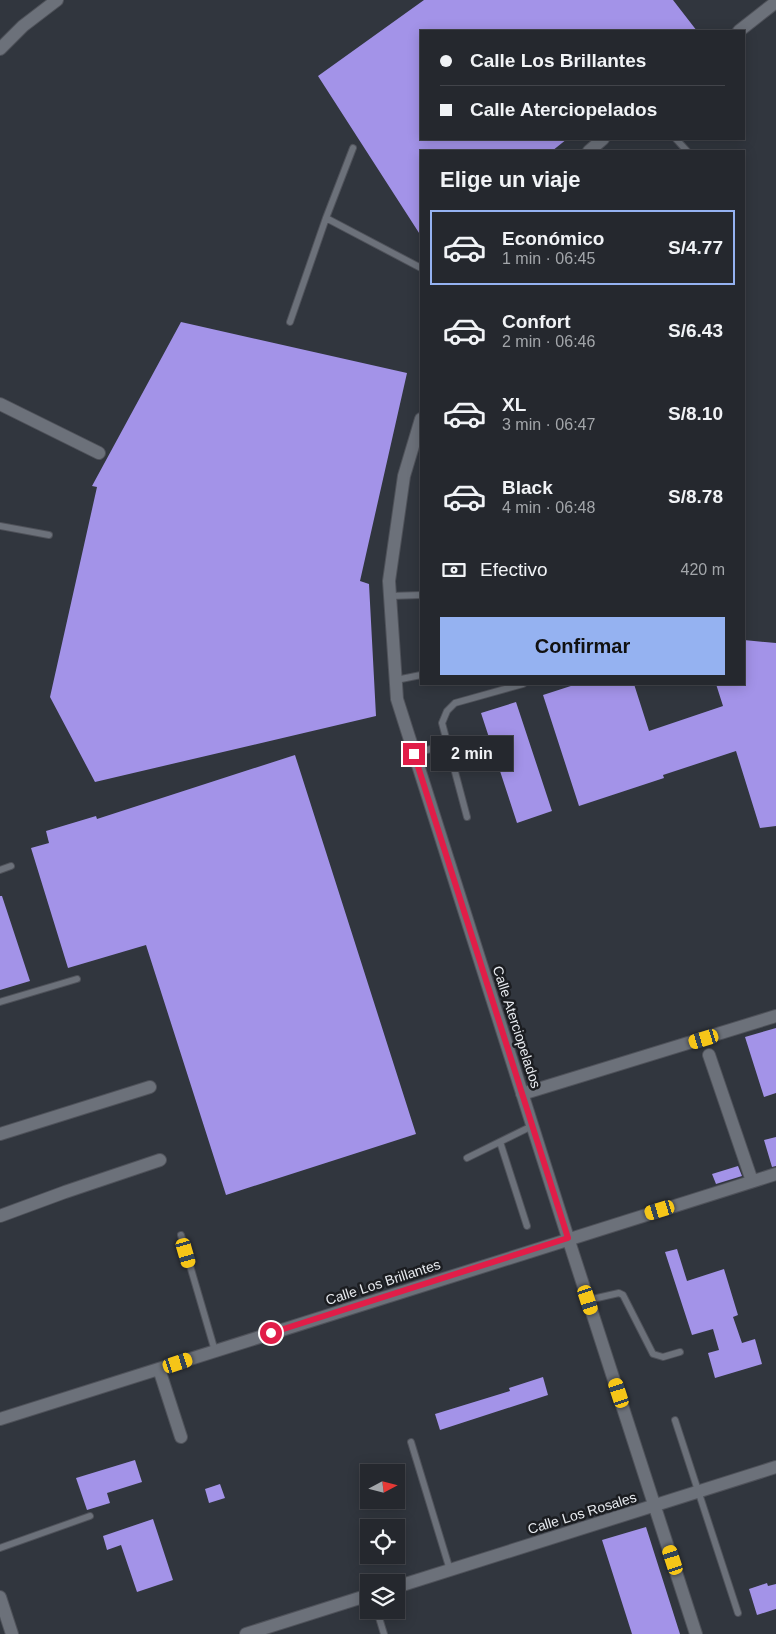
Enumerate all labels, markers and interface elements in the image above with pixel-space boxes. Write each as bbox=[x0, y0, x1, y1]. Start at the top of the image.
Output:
text: Calle Los Brillantes bbox=[470, 50, 646, 71]
text: Calle Aterciopelados bbox=[470, 99, 657, 120]
text: Elige un viaje bbox=[440, 167, 581, 192]
icon: car bbox=[442, 225, 487, 270]
text: Económico bbox=[502, 228, 604, 249]
text: S/4.77 bbox=[668, 237, 723, 258]
text: 1 min · 06:45 bbox=[502, 250, 595, 267]
icon: car bbox=[442, 308, 487, 353]
text: Confort bbox=[502, 311, 571, 332]
text: S/6.43 bbox=[668, 320, 723, 341]
text: 2 min · 06:46 bbox=[502, 333, 595, 350]
icon: car bbox=[442, 391, 487, 436]
text: XL bbox=[502, 394, 526, 415]
text: S/8.10 bbox=[668, 403, 723, 424]
text: 3 min · 06:47 bbox=[502, 416, 595, 433]
icon: car bbox=[442, 474, 487, 519]
text: Black bbox=[502, 477, 553, 498]
text: S/8.78 bbox=[668, 486, 723, 507]
text: 4 min · 06:48 bbox=[502, 499, 595, 516]
icon: cash bbox=[440, 556, 468, 584]
text: Efectivo bbox=[480, 559, 548, 580]
text: 420 m bbox=[681, 561, 725, 578]
button: Confirmar bbox=[440, 617, 725, 675]
callout: 2 min bbox=[432, 736, 514, 772]
route end bbox=[403, 743, 425, 765]
text: 2 min bbox=[451, 745, 493, 762]
street label: Calle Aterciopelados bbox=[490, 964, 544, 1090]
car bbox=[687, 1027, 720, 1051]
car bbox=[643, 1198, 676, 1222]
car bbox=[174, 1237, 197, 1269]
street label: Calle Los Brillantes bbox=[324, 1256, 442, 1308]
car bbox=[576, 1283, 599, 1317]
route start bbox=[260, 1322, 282, 1344]
car bbox=[161, 1351, 194, 1375]
car bbox=[607, 1376, 630, 1410]
north arrow bbox=[360, 1464, 405, 1509]
map controls bbox=[360, 1464, 405, 1619]
street label: Calle Los Rosales bbox=[526, 1489, 638, 1537]
button: locate bbox=[360, 1519, 405, 1564]
car bbox=[661, 1543, 684, 1577]
button: layers bbox=[360, 1574, 405, 1619]

